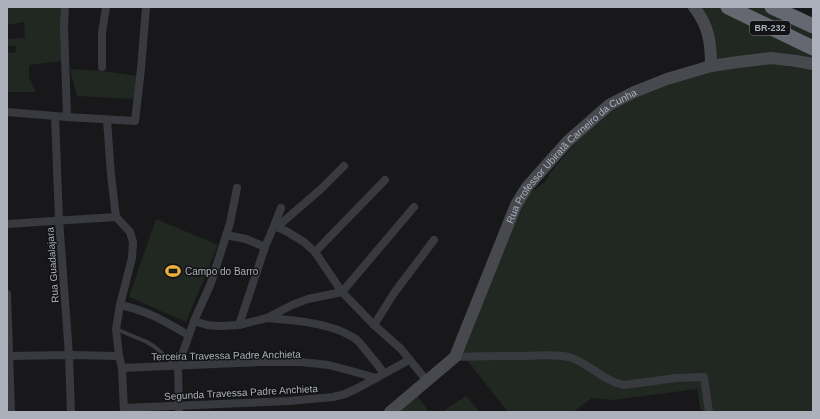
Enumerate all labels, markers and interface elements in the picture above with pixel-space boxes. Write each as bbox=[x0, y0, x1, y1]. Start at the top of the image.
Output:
road number: BR-232 bbox=[750, 21, 790, 35]
street label: Rua Professor Ubiratã Carneiro da Cunha bbox=[504, 87, 639, 225]
street label: Rua Guadalajara bbox=[44, 226, 61, 303]
sports icon: Campo do Barro bbox=[164, 262, 182, 280]
place label: Campo do Barro bbox=[185, 266, 259, 277]
street label: Terceira Travessa Padre Anchieta bbox=[151, 349, 301, 362]
street label: Segunda Travessa Padre Anchieta bbox=[164, 383, 319, 402]

